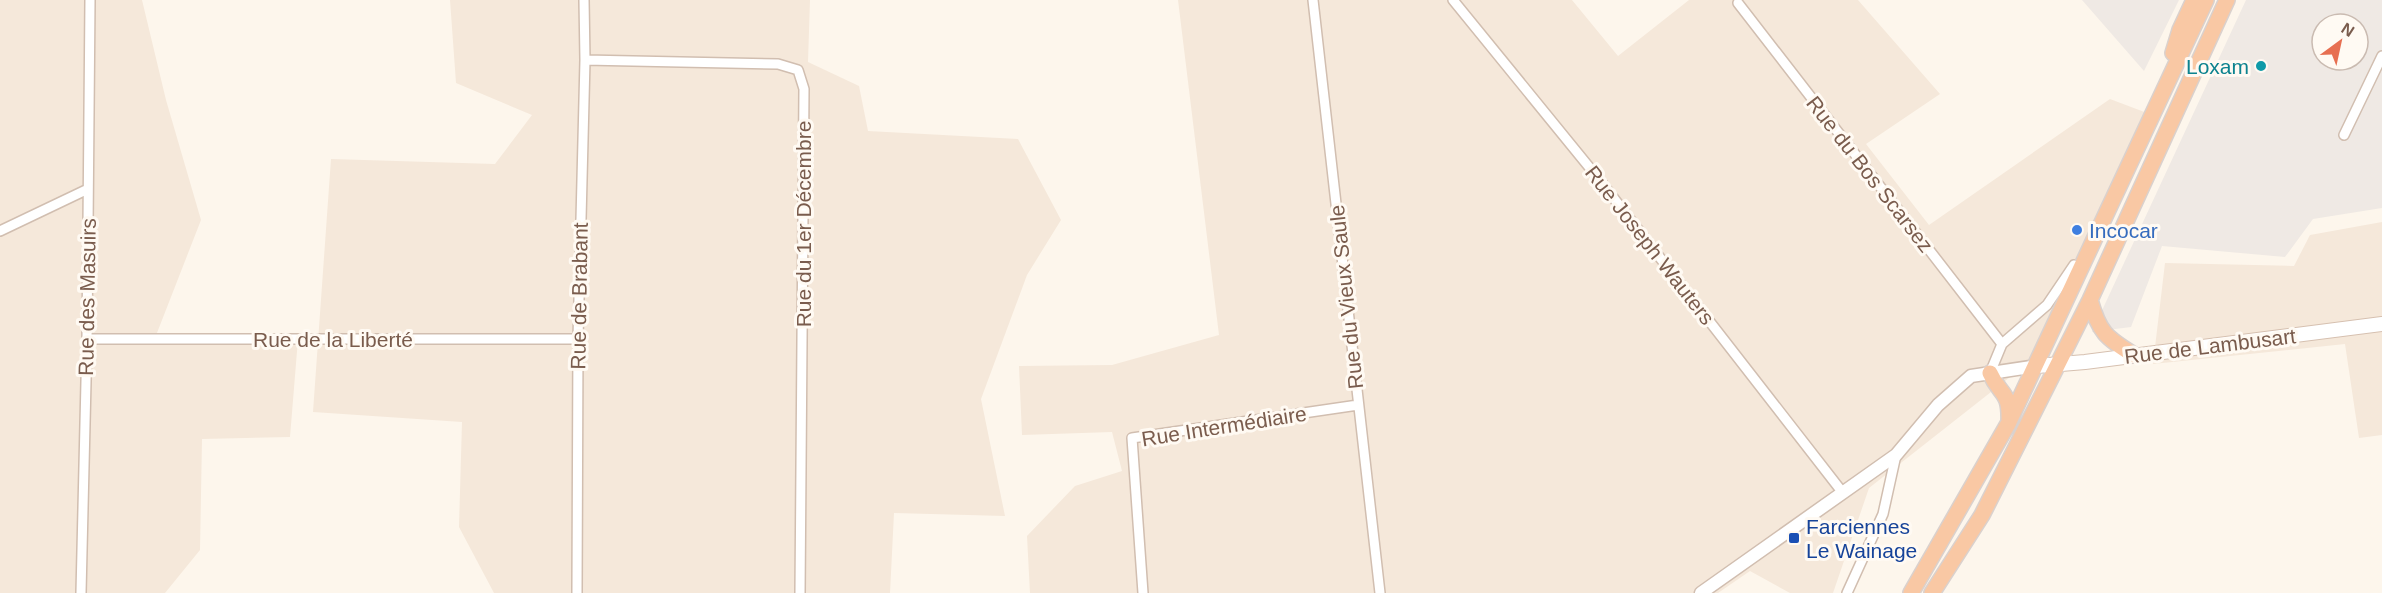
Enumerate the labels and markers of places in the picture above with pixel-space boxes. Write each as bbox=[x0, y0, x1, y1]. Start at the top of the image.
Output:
place label: Loxam bbox=[2186, 55, 2249, 78]
marker: Loxam bbox=[2254, 59, 2268, 73]
place label: Incocar bbox=[2089, 219, 2158, 242]
marker: Incocar bbox=[2070, 223, 2084, 237]
place label: Farciennes Le Wainage bbox=[1806, 515, 1917, 562]
marker: Farciennes Le Wainage bbox=[1787, 531, 1801, 545]

